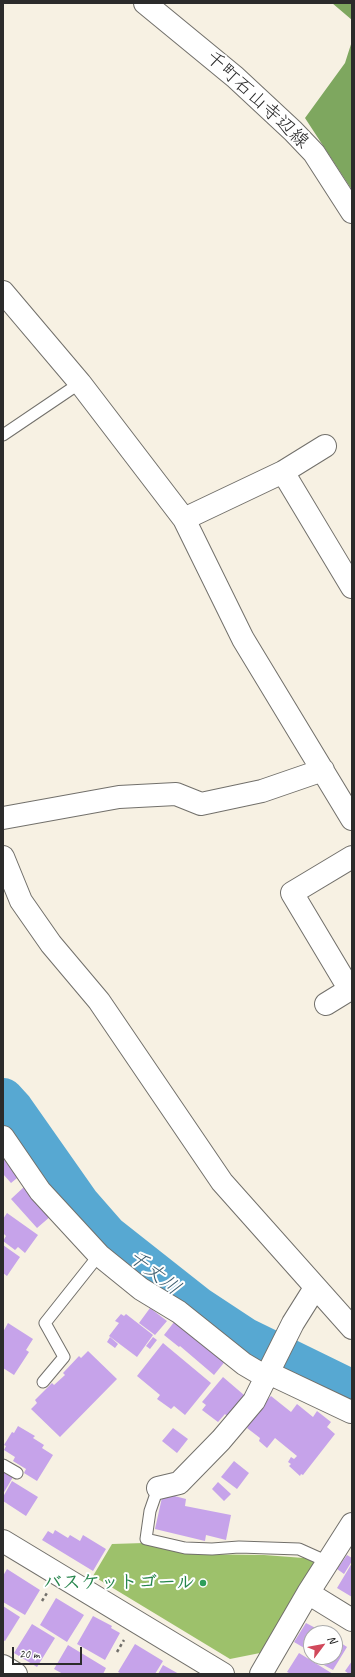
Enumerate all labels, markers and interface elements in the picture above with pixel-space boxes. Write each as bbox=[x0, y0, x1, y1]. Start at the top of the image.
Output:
street label: 千町石山寺辺線 bbox=[201, 46, 313, 154]
water label: 千丈川 bbox=[123, 1245, 185, 1301]
place label: バスケットゴール bbox=[43, 1572, 195, 1594]
marker: バスケットゴール bbox=[198, 1578, 208, 1588]
north arrow bbox=[303, 1625, 343, 1665]
text: N bbox=[325, 1633, 340, 1646]
scale bar bbox=[14, 1639, 84, 1665]
text: 20 m bbox=[19, 1646, 39, 1662]

